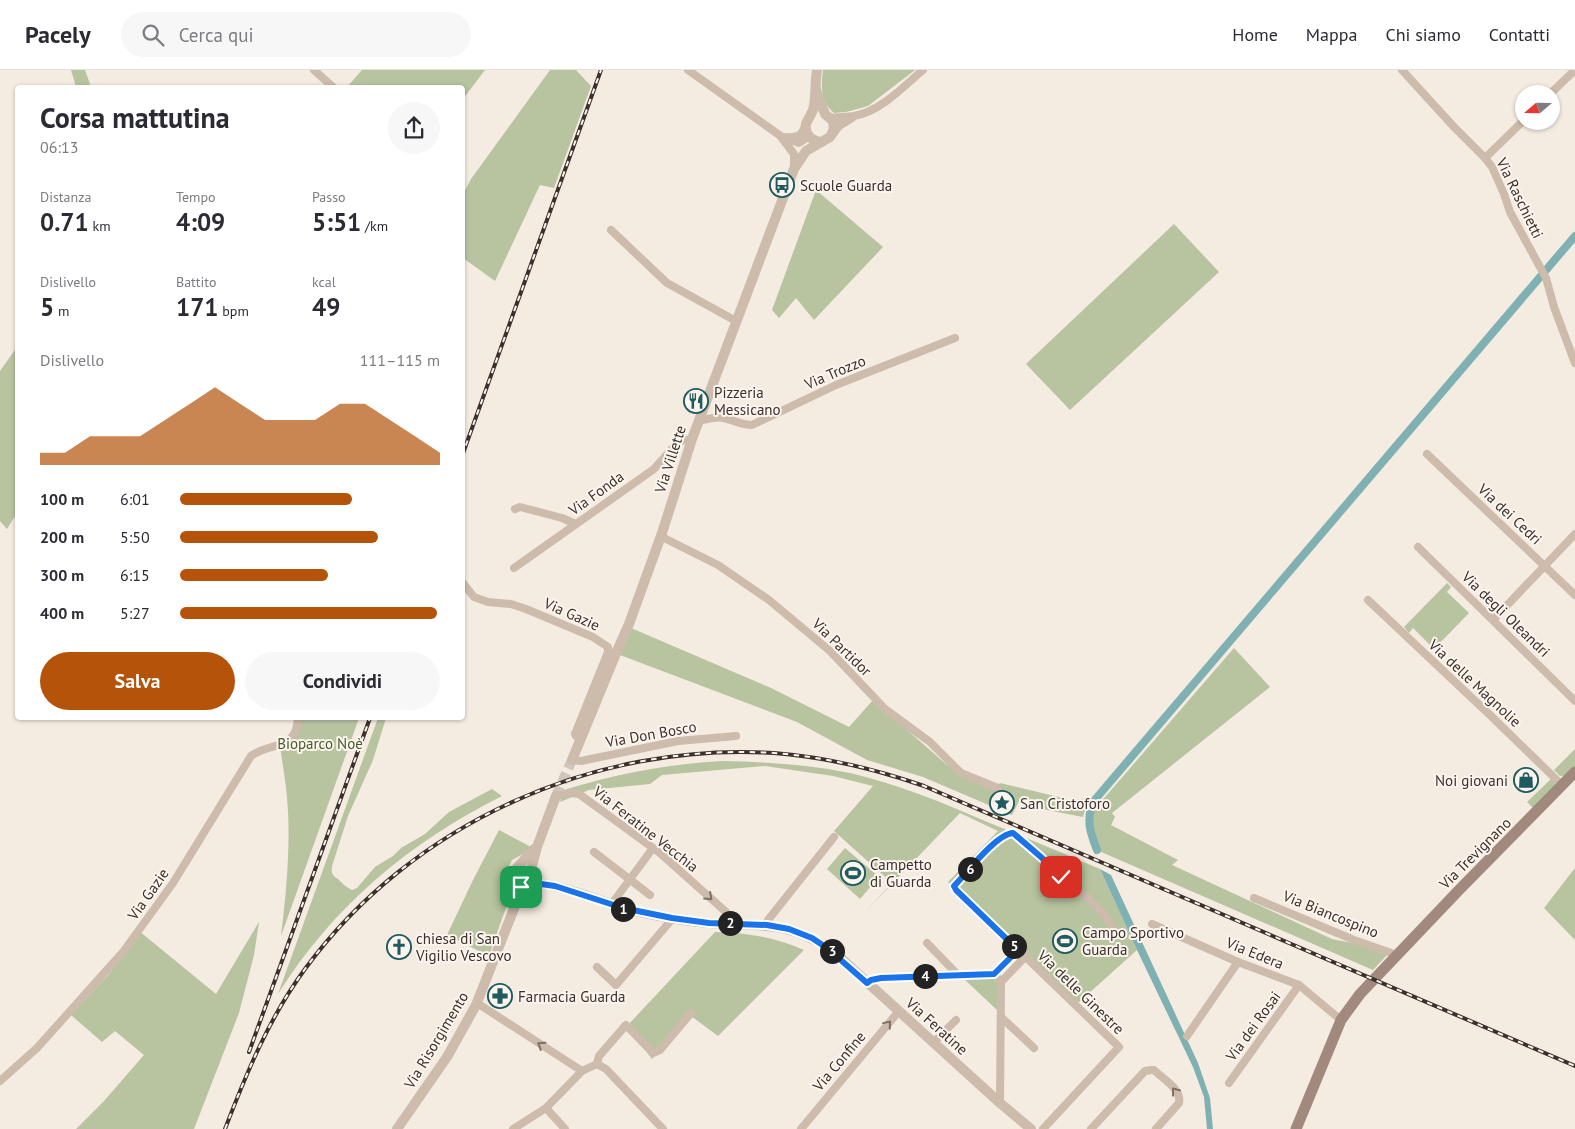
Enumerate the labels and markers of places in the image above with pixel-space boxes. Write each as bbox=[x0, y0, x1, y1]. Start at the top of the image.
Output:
bus stop icon: Scuole Guarda bbox=[769, 172, 795, 198]
place label: Scuole Guarda bbox=[800, 176, 892, 195]
place label: Pizzeria Messicano bbox=[714, 383, 781, 419]
restaurant icon: Pizzeria Messicano bbox=[683, 388, 709, 414]
shop icon: Noi giovani bbox=[1513, 767, 1539, 793]
place label: Noi giovani bbox=[1435, 771, 1508, 790]
place icon: San Cristoforo bbox=[989, 790, 1015, 816]
place label: San Cristoforo bbox=[1020, 794, 1110, 813]
place label: Campetto di Guarda bbox=[870, 855, 932, 891]
pin: 6 bbox=[958, 856, 982, 882]
pin bbox=[1040, 856, 1082, 898]
sports icon: Campetto di Guarda bbox=[840, 860, 866, 886]
pin bbox=[500, 866, 542, 908]
pin: 1 bbox=[610, 896, 636, 922]
pin: 2 bbox=[718, 910, 742, 936]
place label: Campo Sportivo Guarda bbox=[1082, 923, 1184, 959]
sports icon: Campo Sportivo Guarda bbox=[1052, 928, 1078, 954]
place label: chiesa di San Vigilio Vescovo bbox=[415, 929, 512, 965]
church icon: chiesa di San Vigilio Vescovo bbox=[386, 934, 412, 960]
pin: 5 bbox=[1002, 934, 1026, 958]
pin: 3 bbox=[820, 938, 844, 964]
pin: 4 bbox=[912, 964, 938, 988]
pharmacy icon: Farmacia Guarda bbox=[487, 983, 513, 1009]
place label: Farmacia Guarda bbox=[518, 987, 625, 1006]

